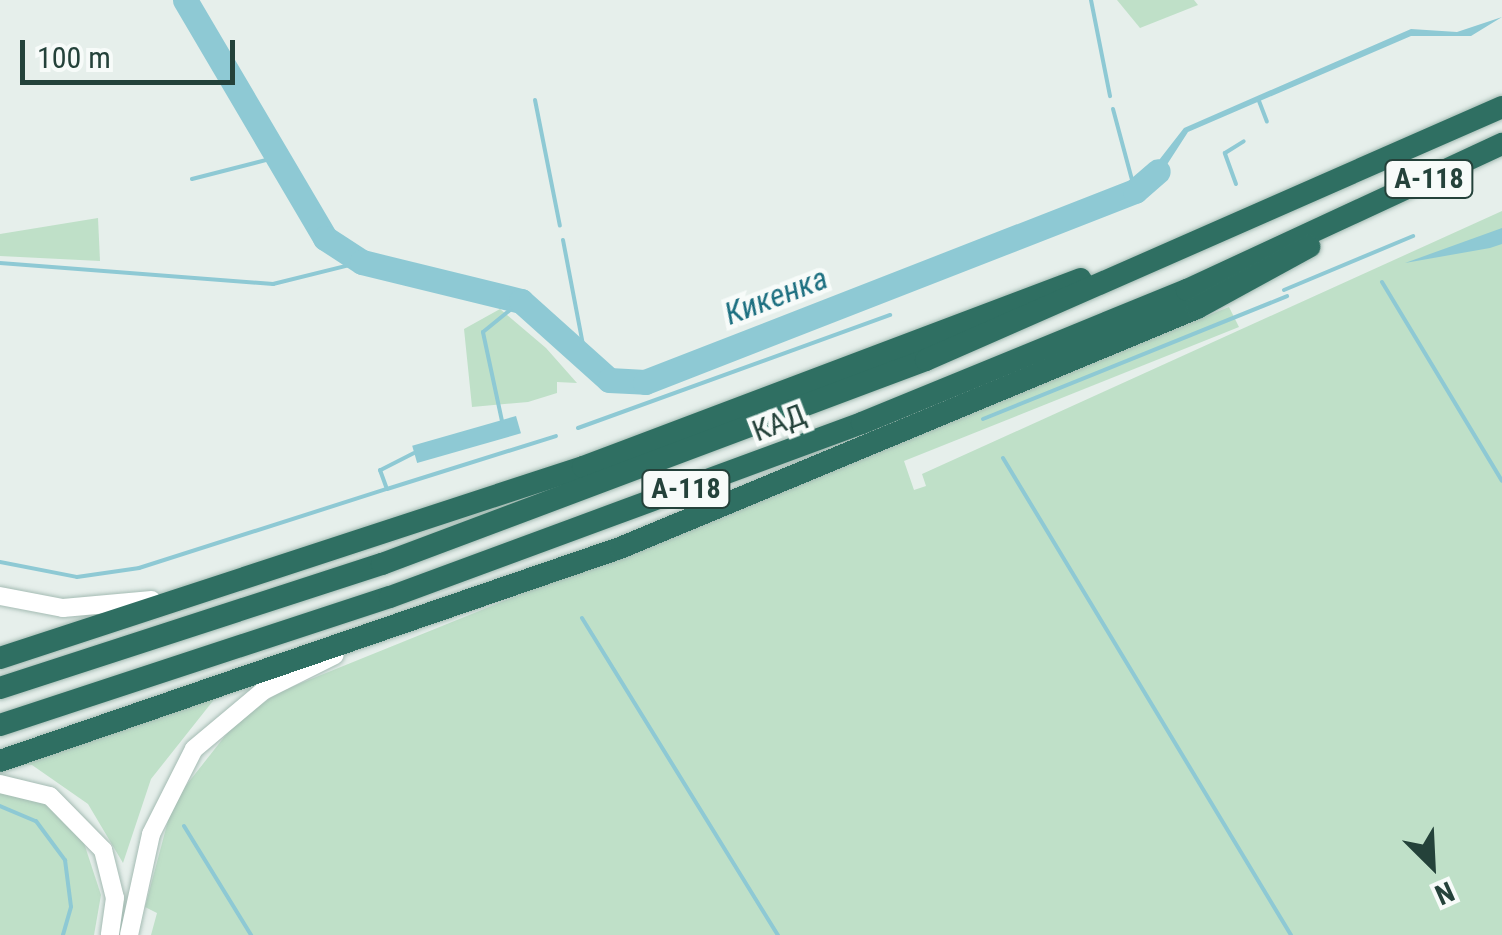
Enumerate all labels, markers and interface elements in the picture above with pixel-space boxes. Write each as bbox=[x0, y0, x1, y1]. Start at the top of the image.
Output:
scale bar bbox=[25, 20, 240, 82]
text: 100 m bbox=[37, 40, 111, 75]
road number: А-118 bbox=[1384, 156, 1474, 202]
water label: Кикенка bbox=[719, 259, 833, 333]
street label: КАД bbox=[747, 396, 811, 450]
road number: А-118 bbox=[641, 466, 731, 512]
north arrow bbox=[1382, 815, 1482, 915]
text: N bbox=[1430, 874, 1459, 911]

